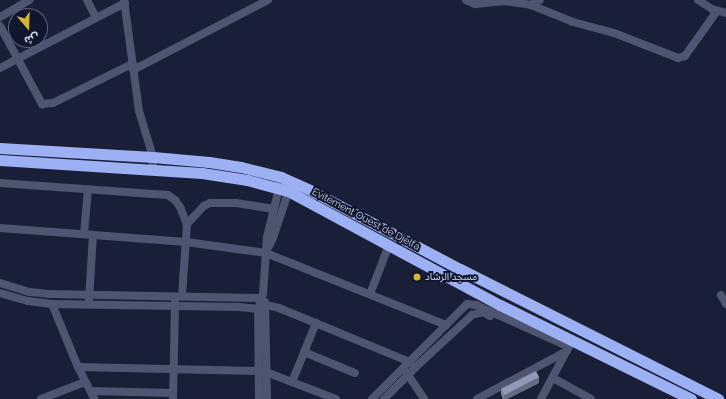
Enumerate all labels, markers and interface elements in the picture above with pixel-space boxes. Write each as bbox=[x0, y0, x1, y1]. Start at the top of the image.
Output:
north arrow bbox=[8, 8, 48, 48]
text: ش bbox=[23, 30, 41, 47]
street label: Evitement Ouest de Djelfa bbox=[310, 185, 422, 253]
place label: مسجد الرشاد bbox=[425, 271, 477, 283]
marker: مسجد الرشاد bbox=[412, 272, 422, 282]

